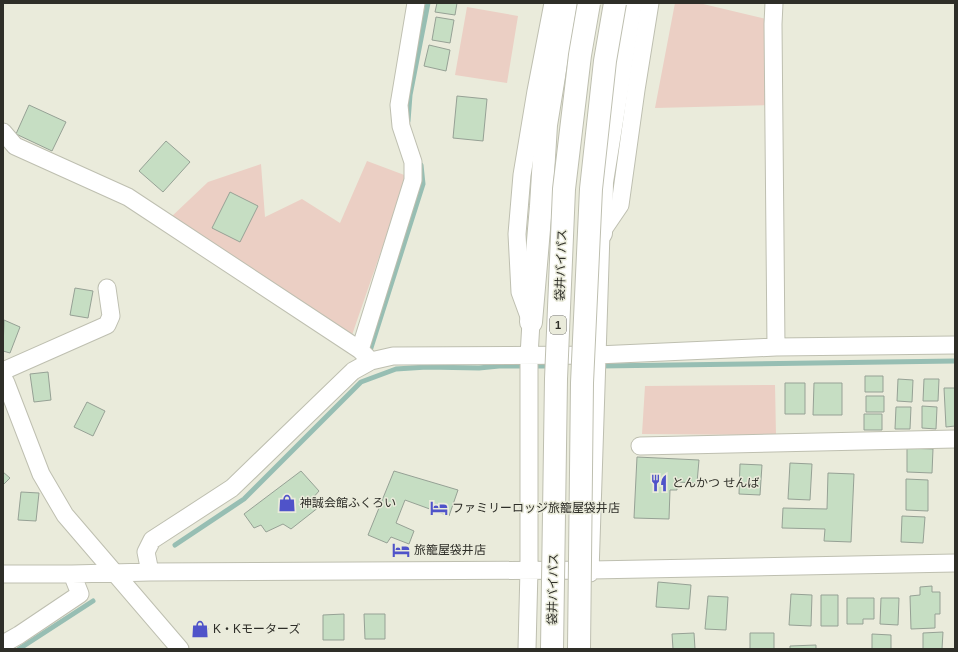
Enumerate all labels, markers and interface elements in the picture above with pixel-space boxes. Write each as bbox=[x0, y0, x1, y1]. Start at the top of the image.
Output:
street label: 袋井バイパス bbox=[553, 229, 569, 302]
road number: 1 bbox=[550, 316, 566, 334]
restaurant icon: とんかつ せんば bbox=[649, 473, 669, 493]
place label: とんかつ せんば bbox=[672, 476, 759, 490]
shop icon: 神誠会館ふくろい bbox=[277, 493, 297, 513]
place label: 神誠会館ふくろい bbox=[300, 496, 396, 510]
hotel icon: ファミリーロッジ旅籠屋袋井店 bbox=[429, 498, 449, 518]
place label: ファミリーロッジ旅籠屋袋井店 bbox=[452, 501, 620, 515]
hotel icon: 旅籠屋袋井店 bbox=[391, 540, 411, 560]
place label: 旅籠屋袋井店 bbox=[414, 543, 486, 557]
street label: 袋井バイパス bbox=[545, 553, 561, 626]
shop icon: K・Kモーターズ bbox=[190, 619, 210, 639]
place label: K・Kモーターズ bbox=[213, 622, 300, 636]

